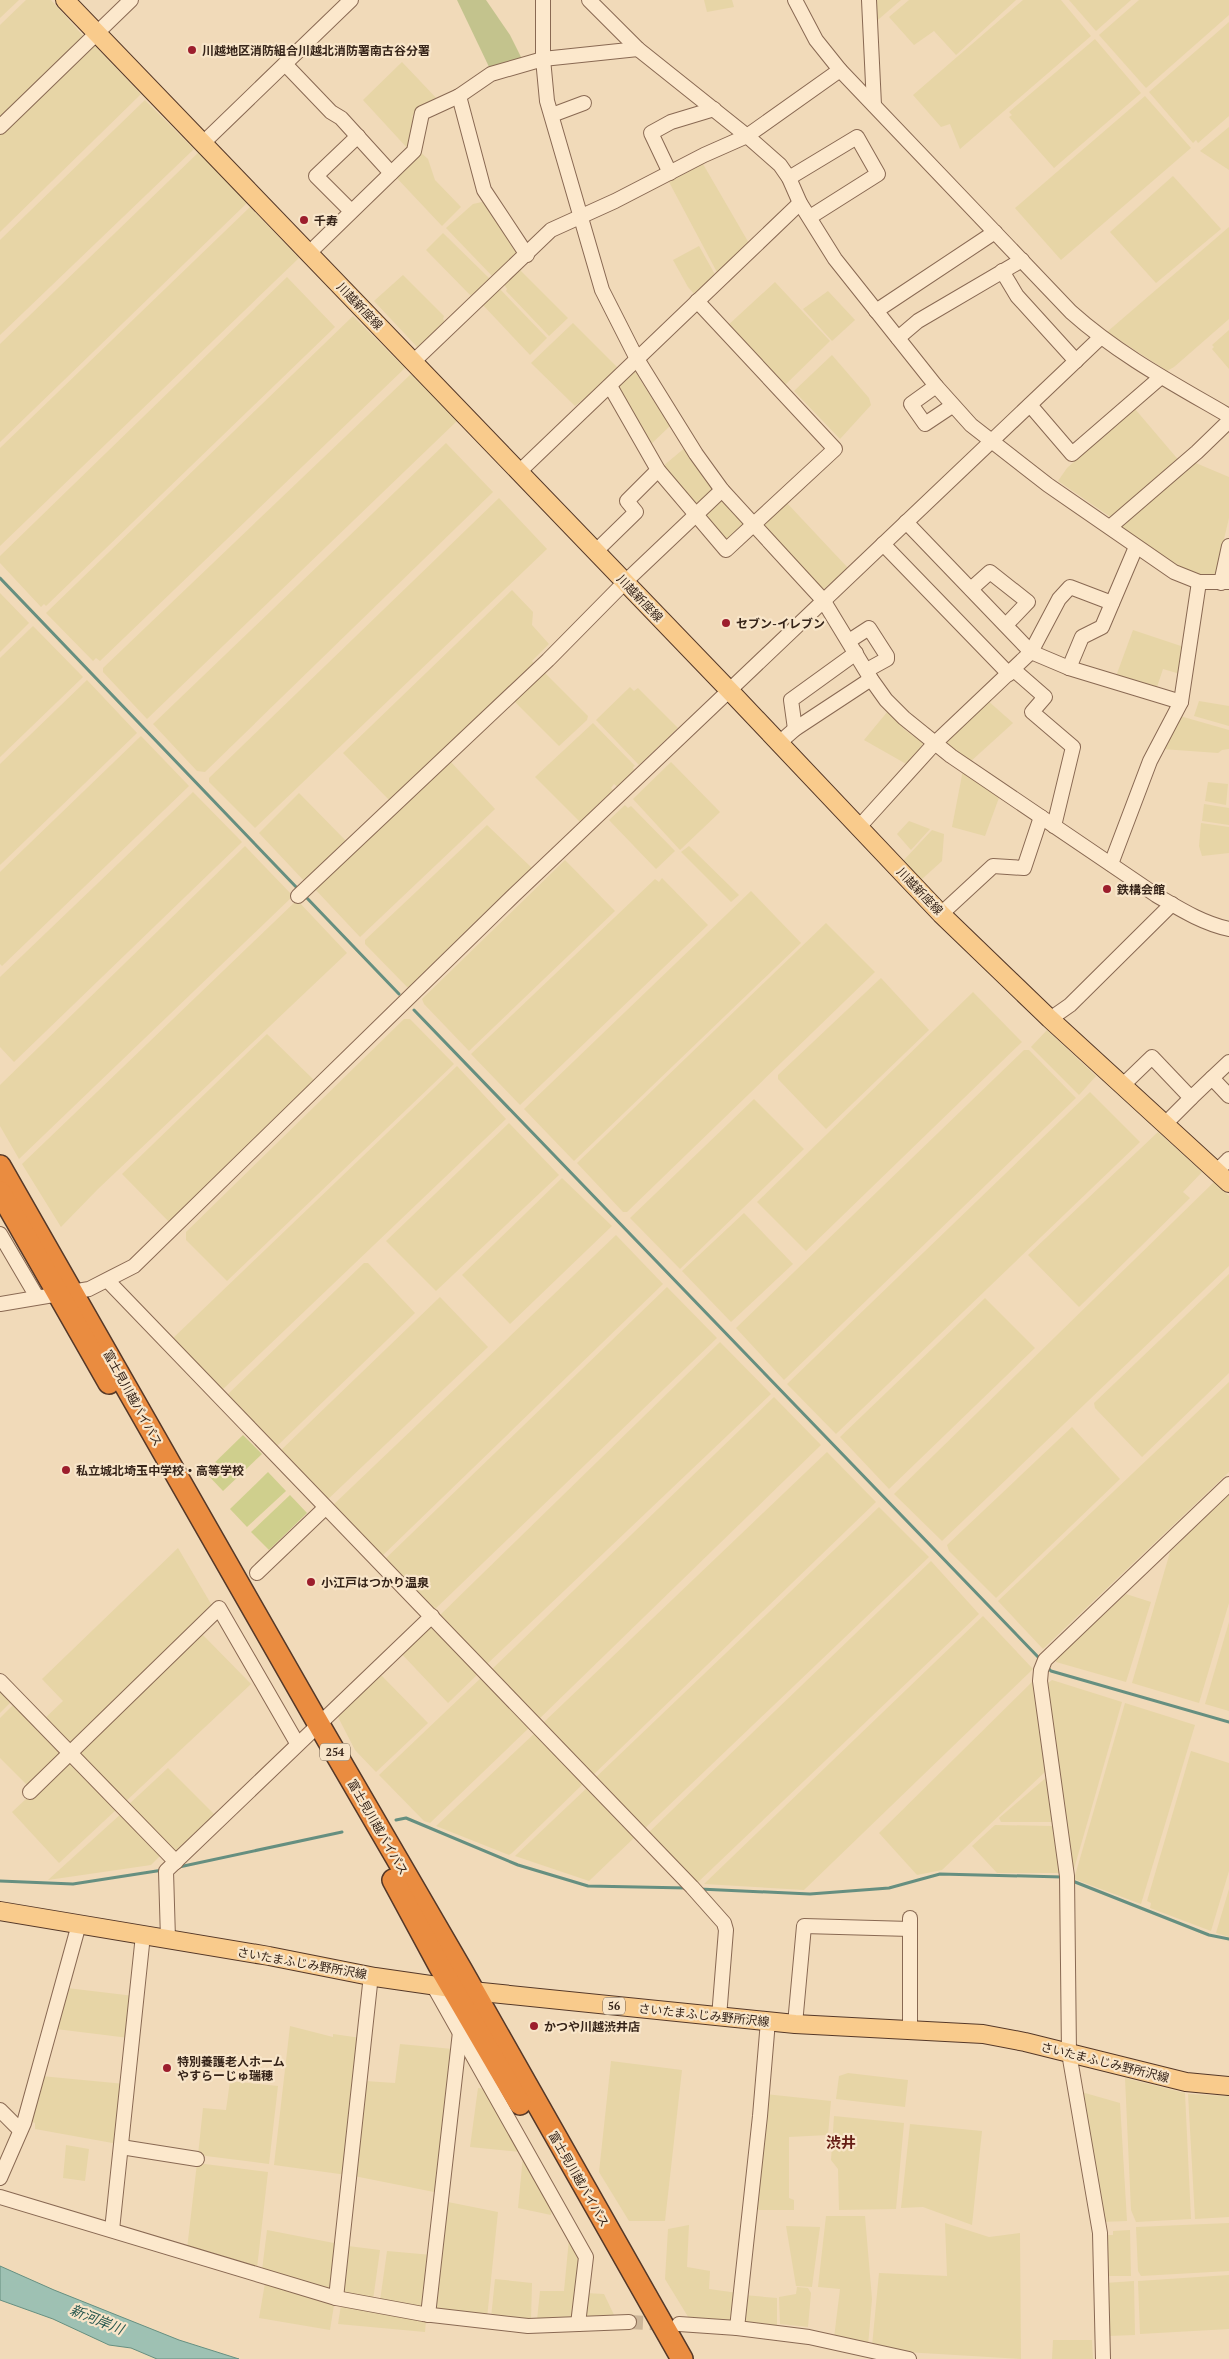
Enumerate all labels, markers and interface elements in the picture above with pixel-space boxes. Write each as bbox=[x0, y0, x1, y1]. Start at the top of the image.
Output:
place label: 川越地区消防組合川越北消防署南古谷分署 bbox=[202, 43, 430, 58]
marker: 川越地区消防組合川越北消防署南古谷分署 bbox=[186, 44, 198, 56]
place label: 千寿 bbox=[314, 213, 338, 228]
marker: 千寿 bbox=[298, 214, 310, 226]
street label: 川越新座線 bbox=[334, 279, 386, 333]
street label: 川越新座線 bbox=[614, 571, 666, 625]
place label: セブン-イレブン bbox=[736, 616, 825, 631]
marker: セブン-イレブン bbox=[720, 617, 732, 629]
street label: 川越新座線 bbox=[894, 864, 946, 918]
place label: 鉄構会館 bbox=[1116, 882, 1165, 897]
marker: 鉄構会館 bbox=[1101, 883, 1113, 895]
street label: 富士見川越バイパス bbox=[100, 1347, 166, 1449]
place label: 私立城北埼玉中学校・高等学校 bbox=[76, 1463, 244, 1478]
marker: 私立城北埼玉中学校・高等学校 bbox=[60, 1464, 72, 1476]
place label: 小江戸はつかり温泉 bbox=[321, 1575, 429, 1590]
marker: 小江戸はつかり温泉 bbox=[305, 1576, 317, 1588]
road number: 254 bbox=[320, 1744, 350, 1760]
street label: 富士見川越バイパス bbox=[345, 1777, 411, 1877]
street label: さいたまふじみ野所沢線 bbox=[236, 1944, 368, 1982]
road number: 56 bbox=[603, 1998, 625, 2014]
street label: さいたまふじみ野所沢線 bbox=[638, 2001, 770, 2029]
place label: かつや川越渋井店 bbox=[544, 2019, 640, 2034]
marker: かつや川越渋井店 bbox=[528, 2020, 540, 2032]
street label: さいたまふじみ野所沢線 bbox=[1039, 2039, 1171, 2085]
place label: 特別養護老人ホーム やすらーじゅ瑞穂 bbox=[177, 2054, 285, 2083]
marker: 特別養護老人ホーム やすらーじゅ瑞穂 bbox=[161, 2062, 173, 2074]
street label: 富士見川越バイパス bbox=[546, 2129, 612, 2229]
district label: 渋井 bbox=[826, 2132, 856, 2152]
water label: 新河岸川 bbox=[67, 2300, 128, 2339]

